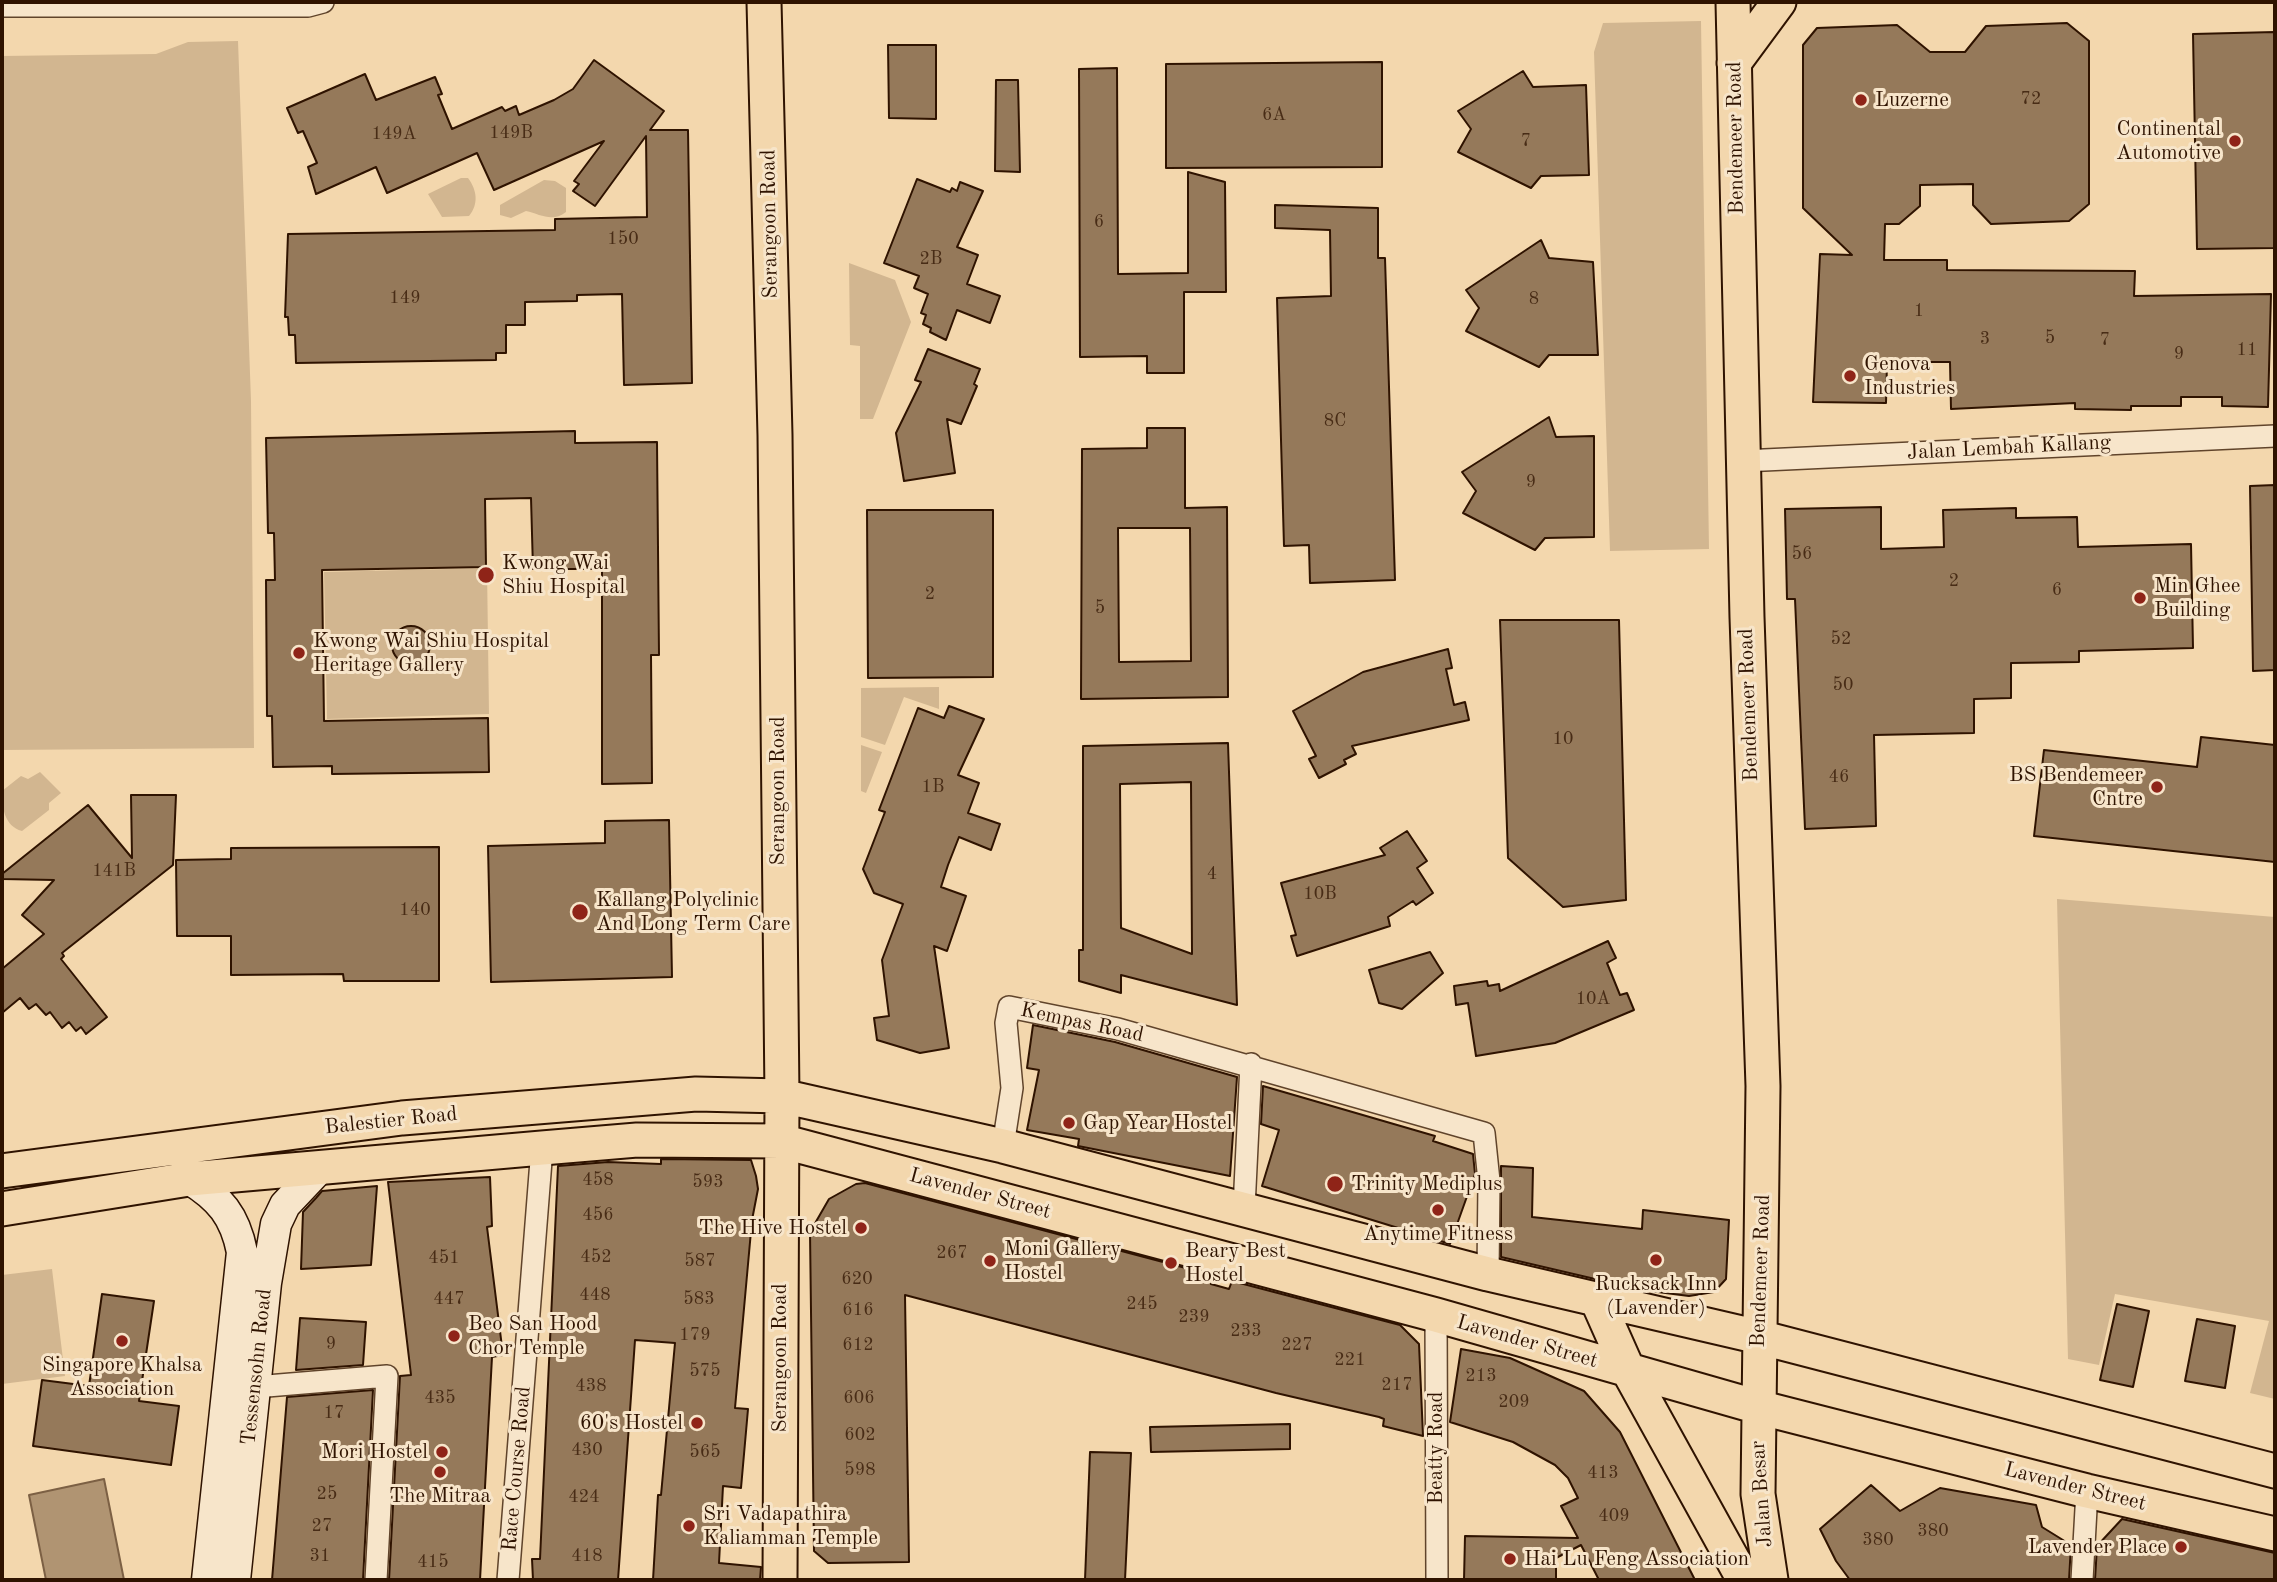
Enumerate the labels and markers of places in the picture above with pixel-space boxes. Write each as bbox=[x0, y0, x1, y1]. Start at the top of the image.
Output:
place label: Luzerne bbox=[1875, 87, 1949, 113]
marker: Luzerne bbox=[1853, 92, 1869, 108]
place label: Continental Automotive bbox=[2116, 116, 2221, 166]
marker: Continental Automotive bbox=[2227, 133, 2243, 149]
place label: Genova Industries bbox=[1864, 351, 1955, 401]
marker: Genova Industries bbox=[1842, 368, 1858, 384]
place label: Kwong Wai Shiu Hospital bbox=[502, 550, 625, 600]
marker: Kwong Wai Shiu Hospital bbox=[476, 565, 496, 585]
place label: Min Ghee Building bbox=[2154, 573, 2240, 623]
marker: Min Ghee Building bbox=[2132, 590, 2148, 606]
place label: Kwong Wai Shiu Hospital Heritage Gallery bbox=[313, 628, 549, 678]
marker: Kwong Wai Shiu Hospital Heritage Gallery bbox=[291, 645, 307, 661]
place label: BS Bendemeer Cntre bbox=[2009, 762, 2143, 812]
marker: BS Bendemeer Cntre bbox=[2149, 779, 2165, 795]
place label: Kallang Polyclinic And Long Term Care bbox=[596, 887, 790, 937]
marker: Kallang Polyclinic And Long Term Care bbox=[570, 902, 590, 922]
place label: Gap Year Hostel bbox=[1083, 1110, 1232, 1136]
marker: Gap Year Hostel bbox=[1061, 1115, 1077, 1131]
place label: Trinity Mediplus bbox=[1351, 1171, 1502, 1197]
marker: Trinity Mediplus bbox=[1325, 1174, 1345, 1194]
marker: Anytime Fitness bbox=[1430, 1202, 1446, 1218]
place label: The Hive Hostel bbox=[698, 1215, 847, 1241]
marker: The Hive Hostel bbox=[853, 1220, 869, 1236]
place label: Anytime Fitness bbox=[1363, 1221, 1513, 1247]
place label: Moni Gallery Hostel bbox=[1004, 1236, 1121, 1286]
place label: Beary Best Hostel bbox=[1185, 1238, 1286, 1288]
marker: Rucksack Inn (Lavender) bbox=[1648, 1252, 1664, 1268]
marker: Moni Gallery Hostel bbox=[982, 1253, 998, 1269]
marker: Beary Best Hostel bbox=[1163, 1255, 1179, 1271]
place label: Rucksack Inn (Lavender) bbox=[1595, 1271, 1717, 1321]
place label: Beo San Hood Chor Temple bbox=[468, 1311, 597, 1361]
marker: Beo San Hood Chor Temple bbox=[446, 1328, 462, 1344]
marker: Singapore Khalsa Association bbox=[114, 1333, 130, 1349]
place label: Singapore Khalsa Association bbox=[42, 1352, 202, 1402]
place label: 60's Hostel bbox=[580, 1410, 683, 1436]
marker: 60's Hostel bbox=[689, 1415, 705, 1431]
place label: Mori Hostel bbox=[321, 1439, 428, 1465]
marker: Mori Hostel bbox=[434, 1444, 450, 1460]
marker: The Mitraa bbox=[432, 1464, 448, 1480]
place label: The Mitraa bbox=[389, 1483, 491, 1509]
place label: Sri Vadapathira Kaliamman Temple bbox=[703, 1501, 878, 1551]
marker: Sri Vadapathira Kaliamman Temple bbox=[681, 1518, 697, 1534]
place label: Lavender Place bbox=[2028, 1534, 2167, 1560]
marker: Lavender Place bbox=[2173, 1539, 2189, 1555]
place label: Hai Lu Feng Association bbox=[1524, 1546, 1749, 1572]
marker: Hai Lu Feng Association bbox=[1502, 1551, 1518, 1567]

